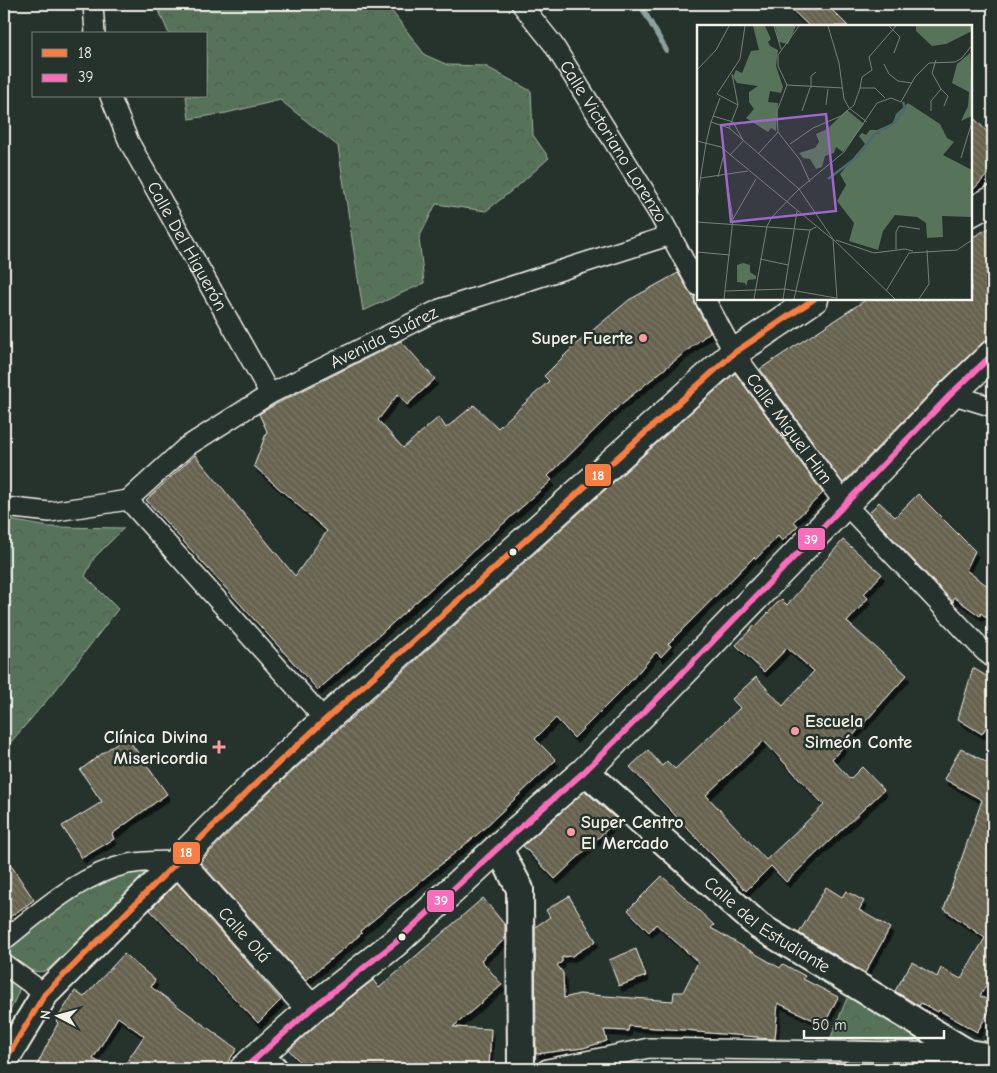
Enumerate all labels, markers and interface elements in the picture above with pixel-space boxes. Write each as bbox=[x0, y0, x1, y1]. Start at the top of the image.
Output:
inset map bbox=[697, 25, 972, 300]
legend bbox=[32, 32, 208, 98]
text: 18 bbox=[78, 44, 92, 62]
street label: Calle Victoriano Lorenzo bbox=[555, 57, 672, 226]
text: 39 bbox=[78, 68, 94, 86]
street label: Calle Del Higuerón bbox=[143, 178, 232, 314]
street label: Avenida Suárez bbox=[326, 301, 441, 373]
place label: Super Fuerte bbox=[532, 328, 633, 349]
marker: Super Fuerte bbox=[637, 332, 649, 344]
street label: Calle Miguel Him bbox=[742, 369, 837, 488]
line badge: 18 bbox=[584, 463, 612, 487]
text: 18 bbox=[592, 467, 604, 484]
line badge: 39 bbox=[797, 527, 826, 551]
text: 39 bbox=[804, 531, 818, 548]
unlabelled marker bbox=[508, 547, 518, 557]
place label: Escuela Simeón Conte bbox=[805, 711, 912, 753]
marker: Escuela Simeón Conte bbox=[789, 725, 801, 737]
place label: Clínica Divina Misericordia bbox=[104, 727, 208, 769]
marker: Clínica Divina Misericordia bbox=[212, 740, 226, 754]
place label: Super Centro El Mercado bbox=[581, 812, 684, 854]
marker: Super Centro El Mercado bbox=[565, 826, 577, 838]
line badge: 18 bbox=[172, 841, 201, 865]
text: 18 bbox=[180, 844, 192, 861]
street label: Calle del Estudiante bbox=[700, 872, 834, 977]
line badge: 39 bbox=[426, 889, 455, 913]
text: 39 bbox=[434, 892, 448, 909]
street label: Calle Olá bbox=[213, 903, 275, 967]
unlabelled marker bbox=[397, 932, 407, 942]
north arrow bbox=[32, 990, 82, 1040]
scale bar bbox=[804, 1008, 944, 1040]
text: N bbox=[37, 1009, 54, 1020]
text: 50 m bbox=[812, 1016, 847, 1034]

